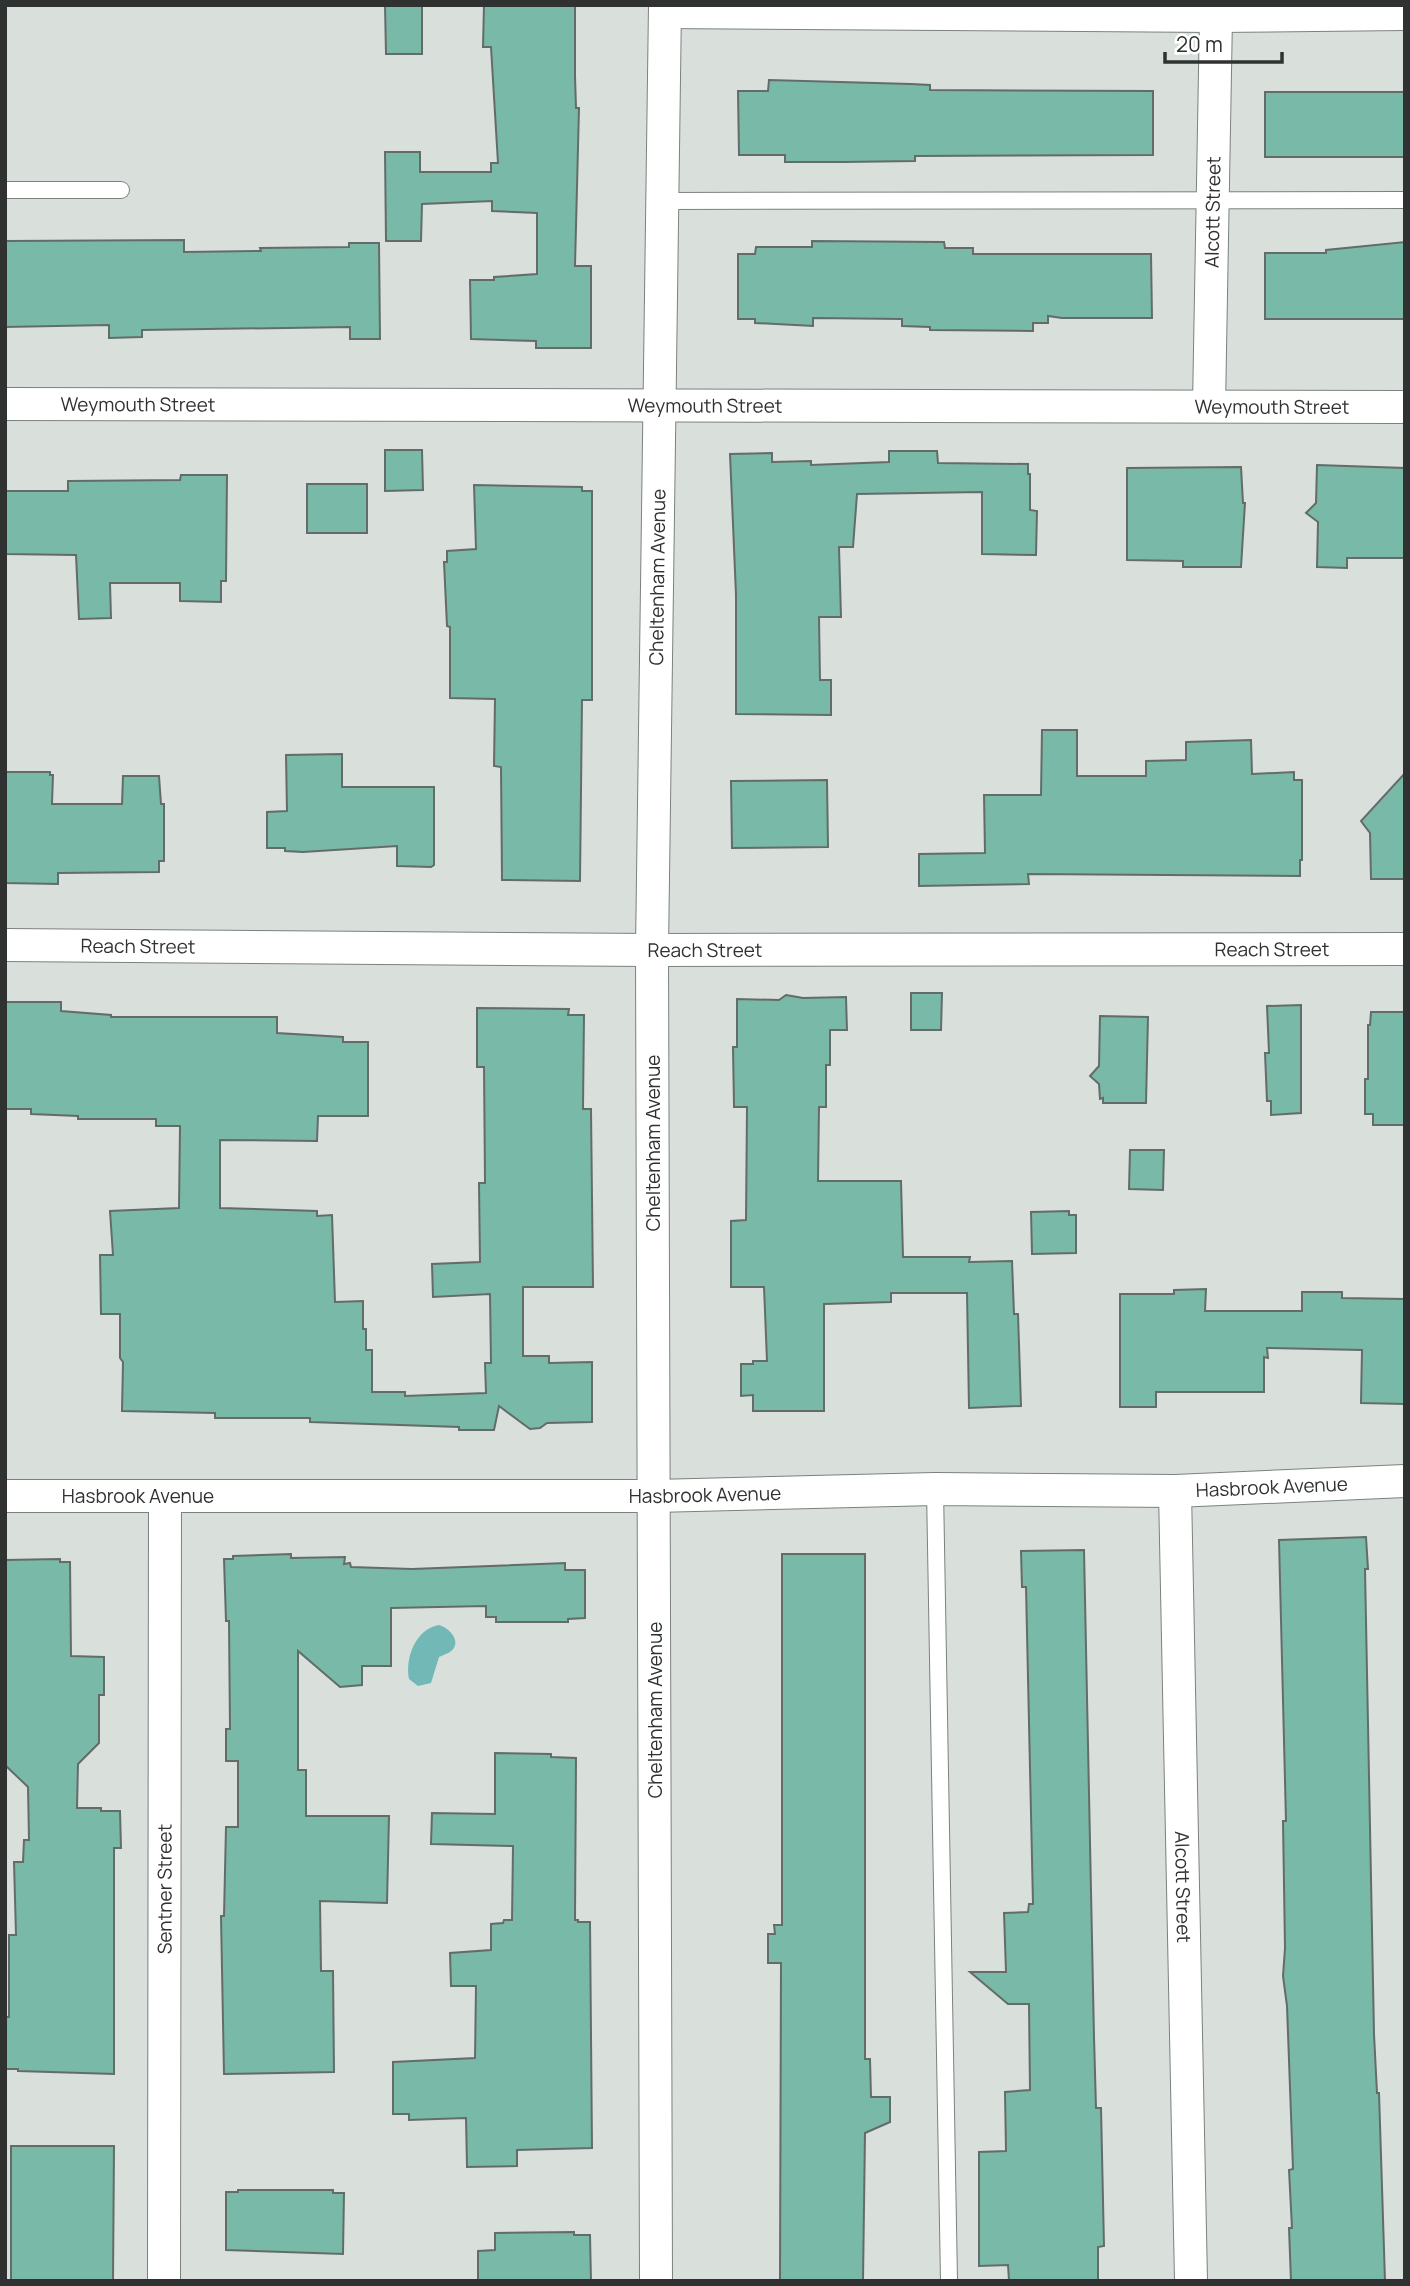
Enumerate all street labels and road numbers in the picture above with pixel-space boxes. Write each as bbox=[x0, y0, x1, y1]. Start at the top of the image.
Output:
street label: Alcott Street bbox=[1198, 156, 1226, 268]
street label: Weymouth Street bbox=[61, 391, 215, 417]
street label: Weymouth Street bbox=[628, 392, 782, 419]
street label: Weymouth Street bbox=[1195, 394, 1349, 420]
street label: Cheltenham Avenue bbox=[643, 489, 671, 666]
street label: Reach Street bbox=[80, 933, 196, 959]
street label: Reach Street bbox=[1214, 936, 1329, 962]
street label: Reach Street bbox=[647, 937, 762, 963]
street label: Cheltenham Avenue bbox=[640, 1055, 666, 1231]
street label: Hasbrook Avenue bbox=[1195, 1470, 1348, 1503]
street label: Hasbrook Avenue bbox=[629, 1480, 781, 1509]
street label: Hasbrook Avenue bbox=[62, 1483, 214, 1509]
street label: Cheltenham Avenue bbox=[642, 1622, 668, 1798]
street label: Sentner Street bbox=[151, 1824, 178, 1954]
street label: Alcott Street bbox=[1169, 1831, 1197, 1943]

